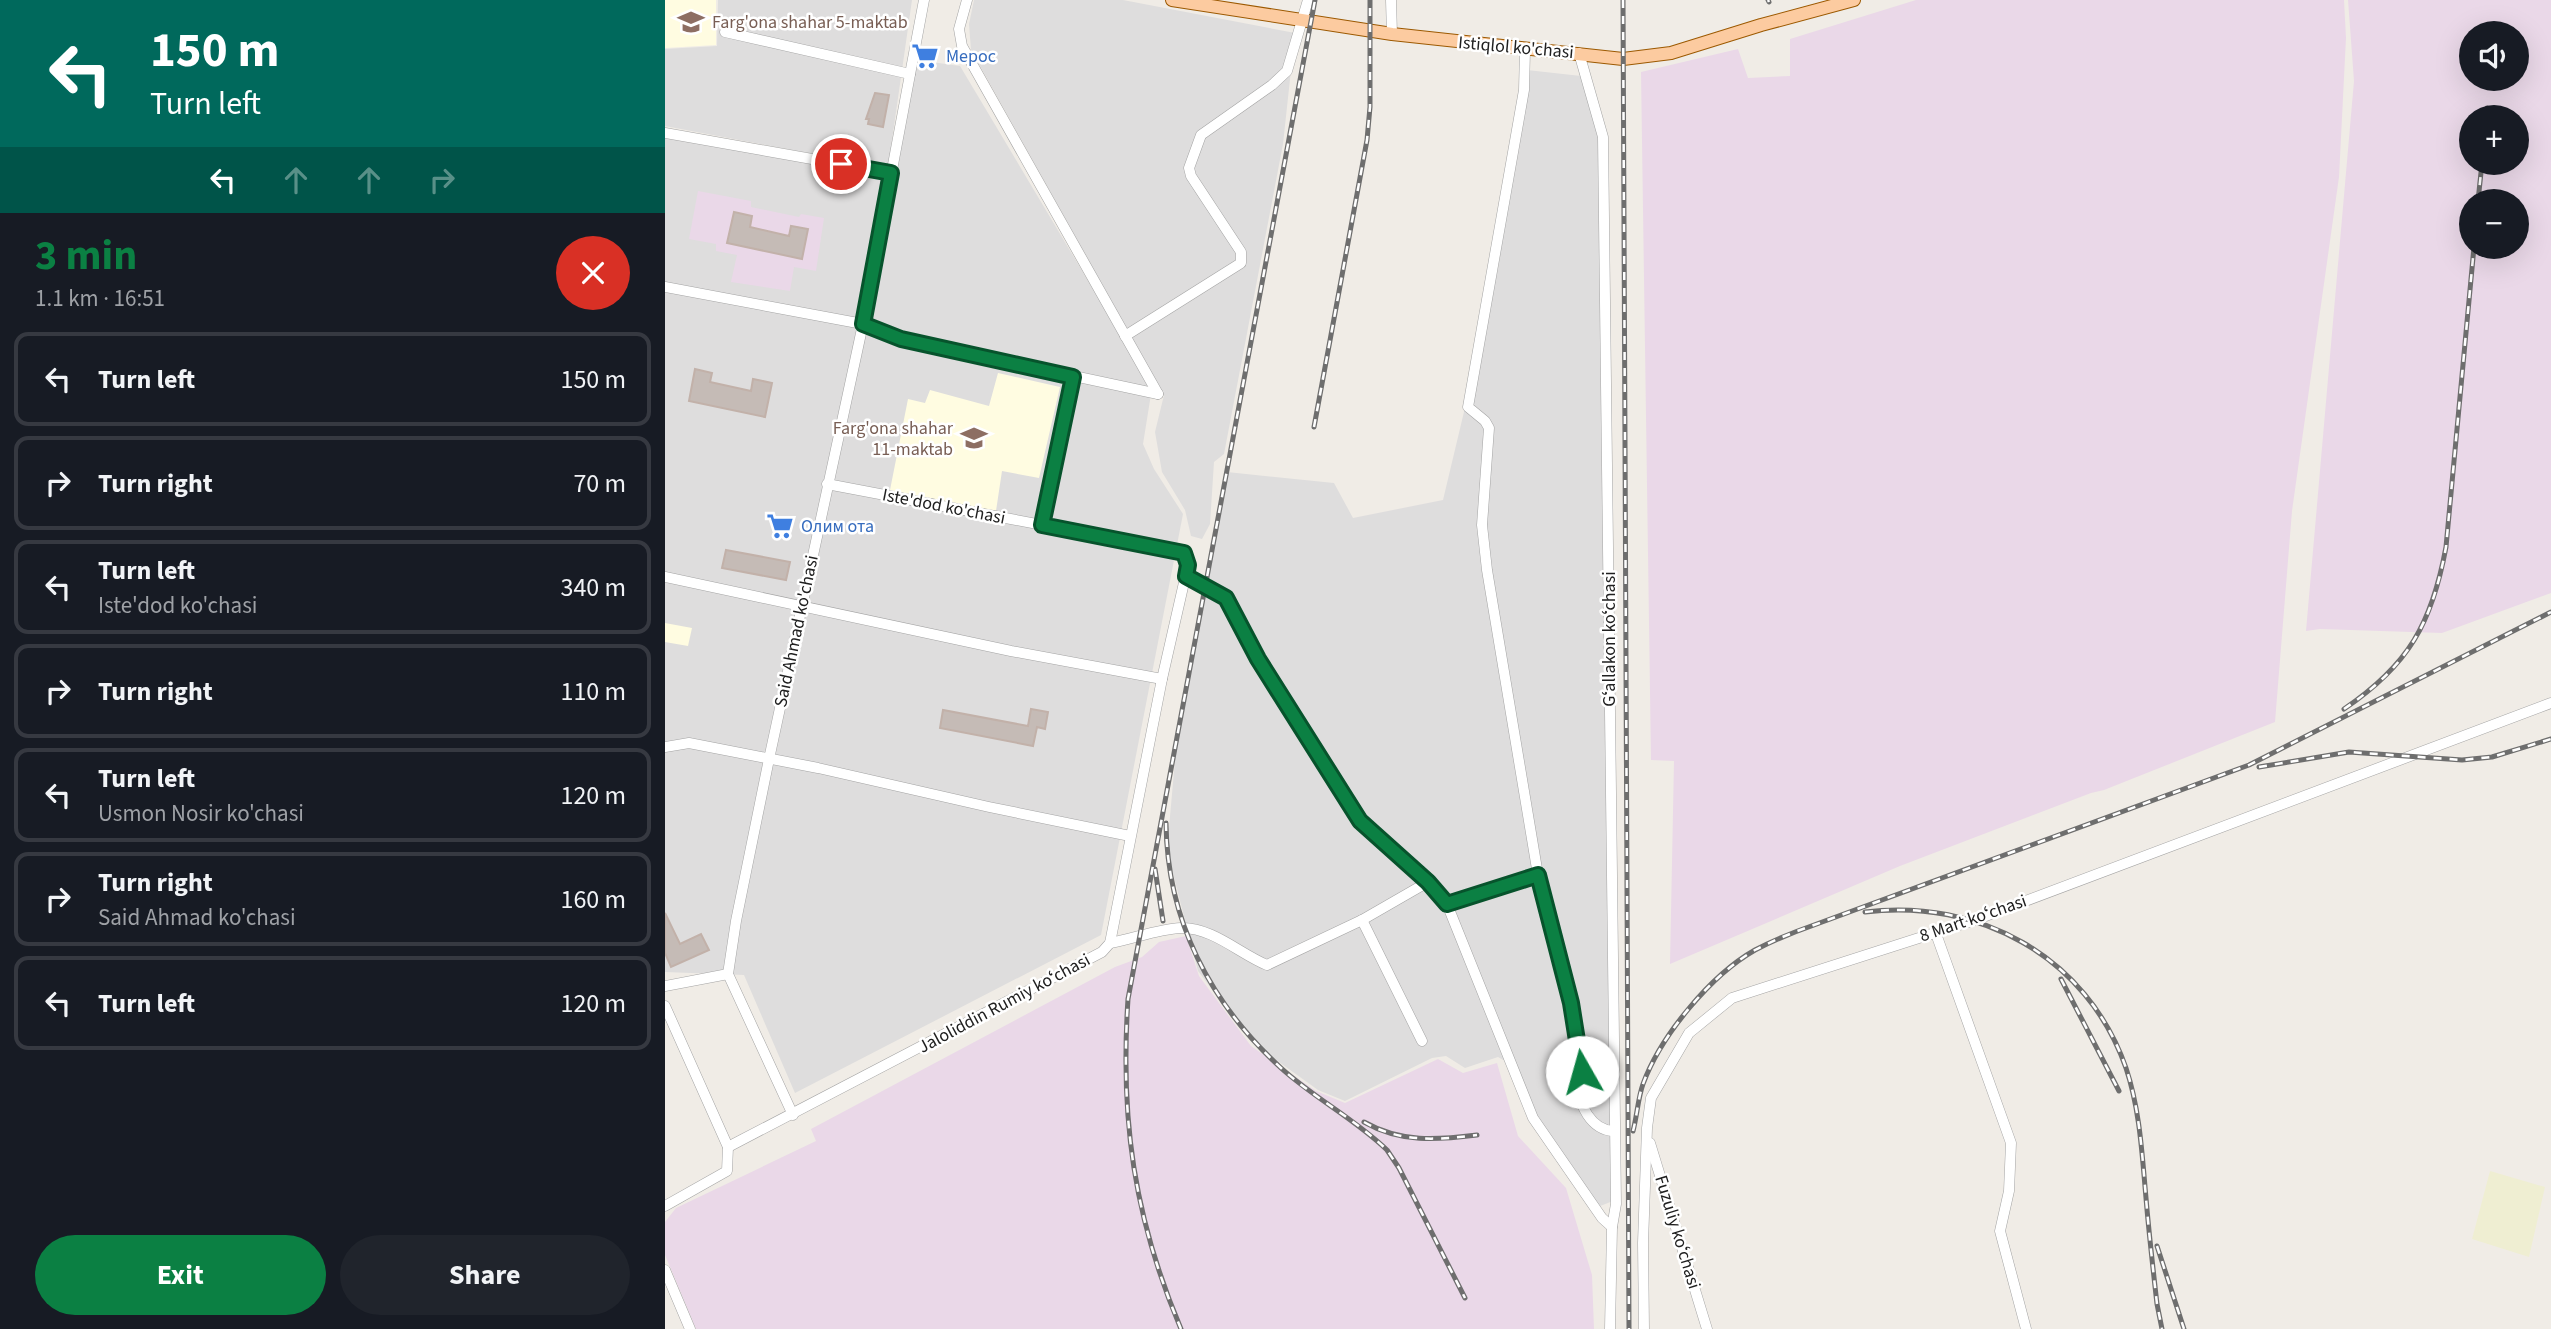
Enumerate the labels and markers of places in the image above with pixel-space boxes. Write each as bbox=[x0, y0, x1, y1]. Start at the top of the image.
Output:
school or university icon: Farg'ona shahar 5-maktab bbox=[676, 7, 706, 37]
place label: Farg'ona shahar 5-maktab bbox=[712, 10, 908, 35]
supermarket icon: Мерос bbox=[910, 41, 940, 71]
place label: Мерос bbox=[946, 44, 996, 69]
pin bbox=[811, 134, 871, 194]
place label: Farg'ona shahar 11-maktab bbox=[833, 416, 954, 462]
school or university icon: Farg'ona shahar 11-maktab bbox=[959, 423, 989, 453]
supermarket icon: Олим ота bbox=[765, 511, 795, 541]
place label: Олим ота bbox=[801, 514, 874, 539]

